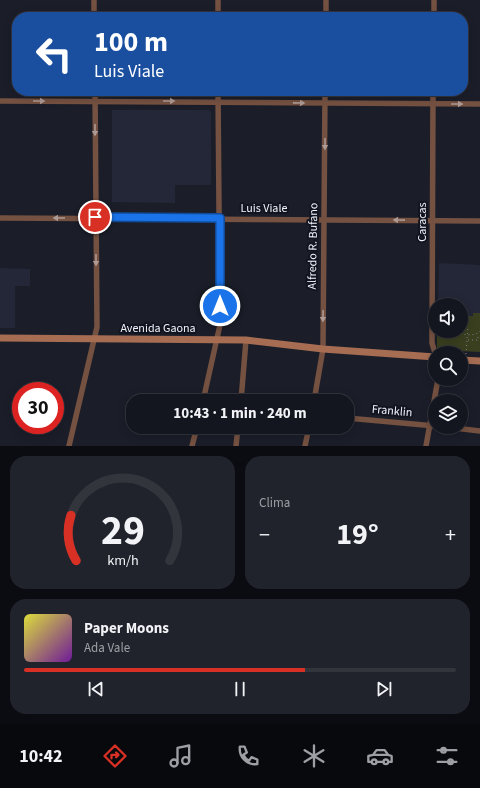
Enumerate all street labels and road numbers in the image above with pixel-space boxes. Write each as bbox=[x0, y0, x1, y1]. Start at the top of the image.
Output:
street label: Luis Viale bbox=[241, 200, 287, 217]
street label: Alfredo R. Bufano bbox=[304, 202, 322, 290]
street label: Caracas bbox=[414, 202, 431, 242]
street label: Avenida Gaona bbox=[120, 320, 196, 337]
street label: Franklin bbox=[371, 401, 413, 421]

